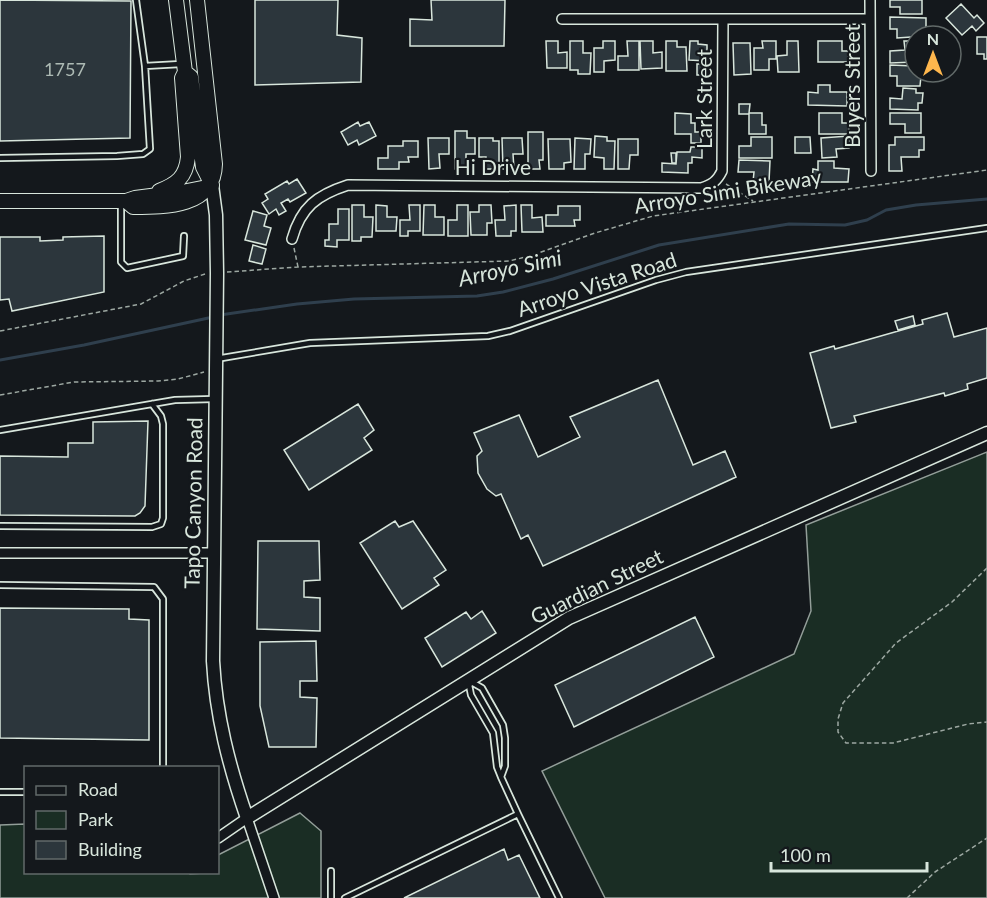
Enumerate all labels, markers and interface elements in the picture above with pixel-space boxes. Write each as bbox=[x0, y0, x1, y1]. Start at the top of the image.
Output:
street label: Buyers Street bbox=[839, 24, 864, 148]
north arrow bbox=[903, 24, 963, 84]
text: N bbox=[927, 29, 939, 48]
street label: Lark Street bbox=[691, 48, 716, 149]
house number: 1757 bbox=[44, 58, 86, 80]
street label: Hi Drive bbox=[455, 154, 531, 179]
street label: Arroyo Simi Bikeway bbox=[632, 163, 823, 218]
water label: Arroyo Simi bbox=[455, 243, 564, 292]
street label: Arroyo Vista Road bbox=[514, 246, 679, 321]
street label: Tapo Canyon Road bbox=[179, 417, 206, 589]
street label: Guardian Street bbox=[526, 543, 667, 628]
legend bbox=[24, 766, 219, 874]
text: Road bbox=[78, 778, 118, 800]
text: Park bbox=[78, 808, 114, 830]
scale bar bbox=[771, 835, 927, 873]
text: Building bbox=[78, 838, 142, 860]
text: 100 m bbox=[780, 844, 831, 866]

